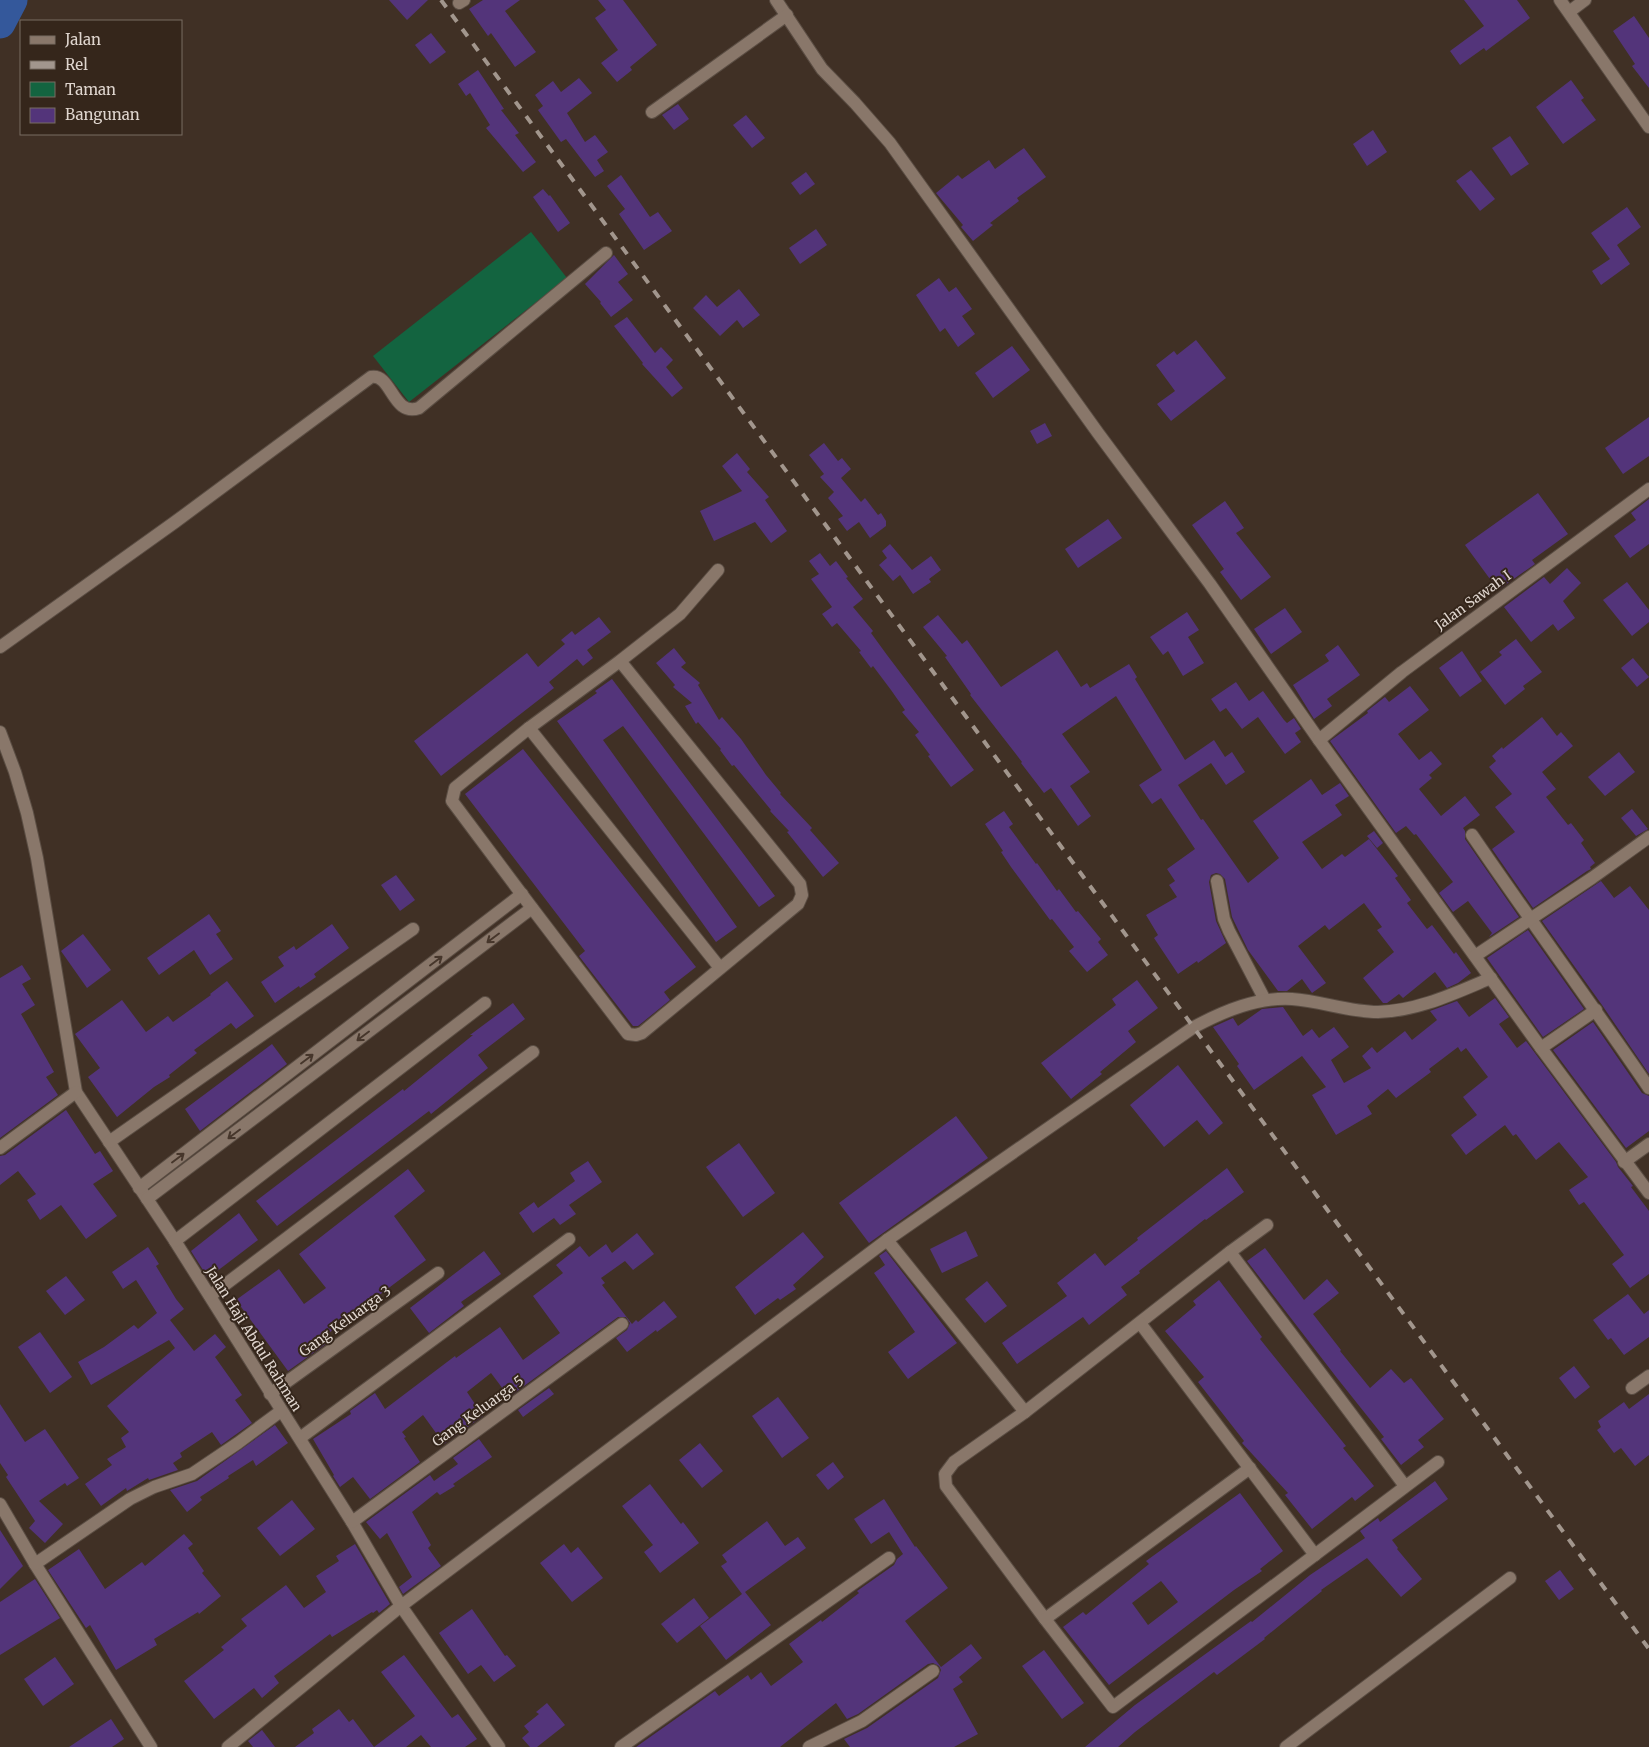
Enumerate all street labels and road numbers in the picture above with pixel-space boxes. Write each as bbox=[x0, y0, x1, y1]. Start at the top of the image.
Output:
street label: Jalan Sawah I bbox=[1431, 566, 1515, 634]
street label: Jalan Haji Abdul Rahman bbox=[201, 1262, 306, 1415]
street label: Gang Keluarga 3 bbox=[295, 1282, 395, 1360]
street label: Gang Keluarga 5 bbox=[428, 1372, 528, 1450]

